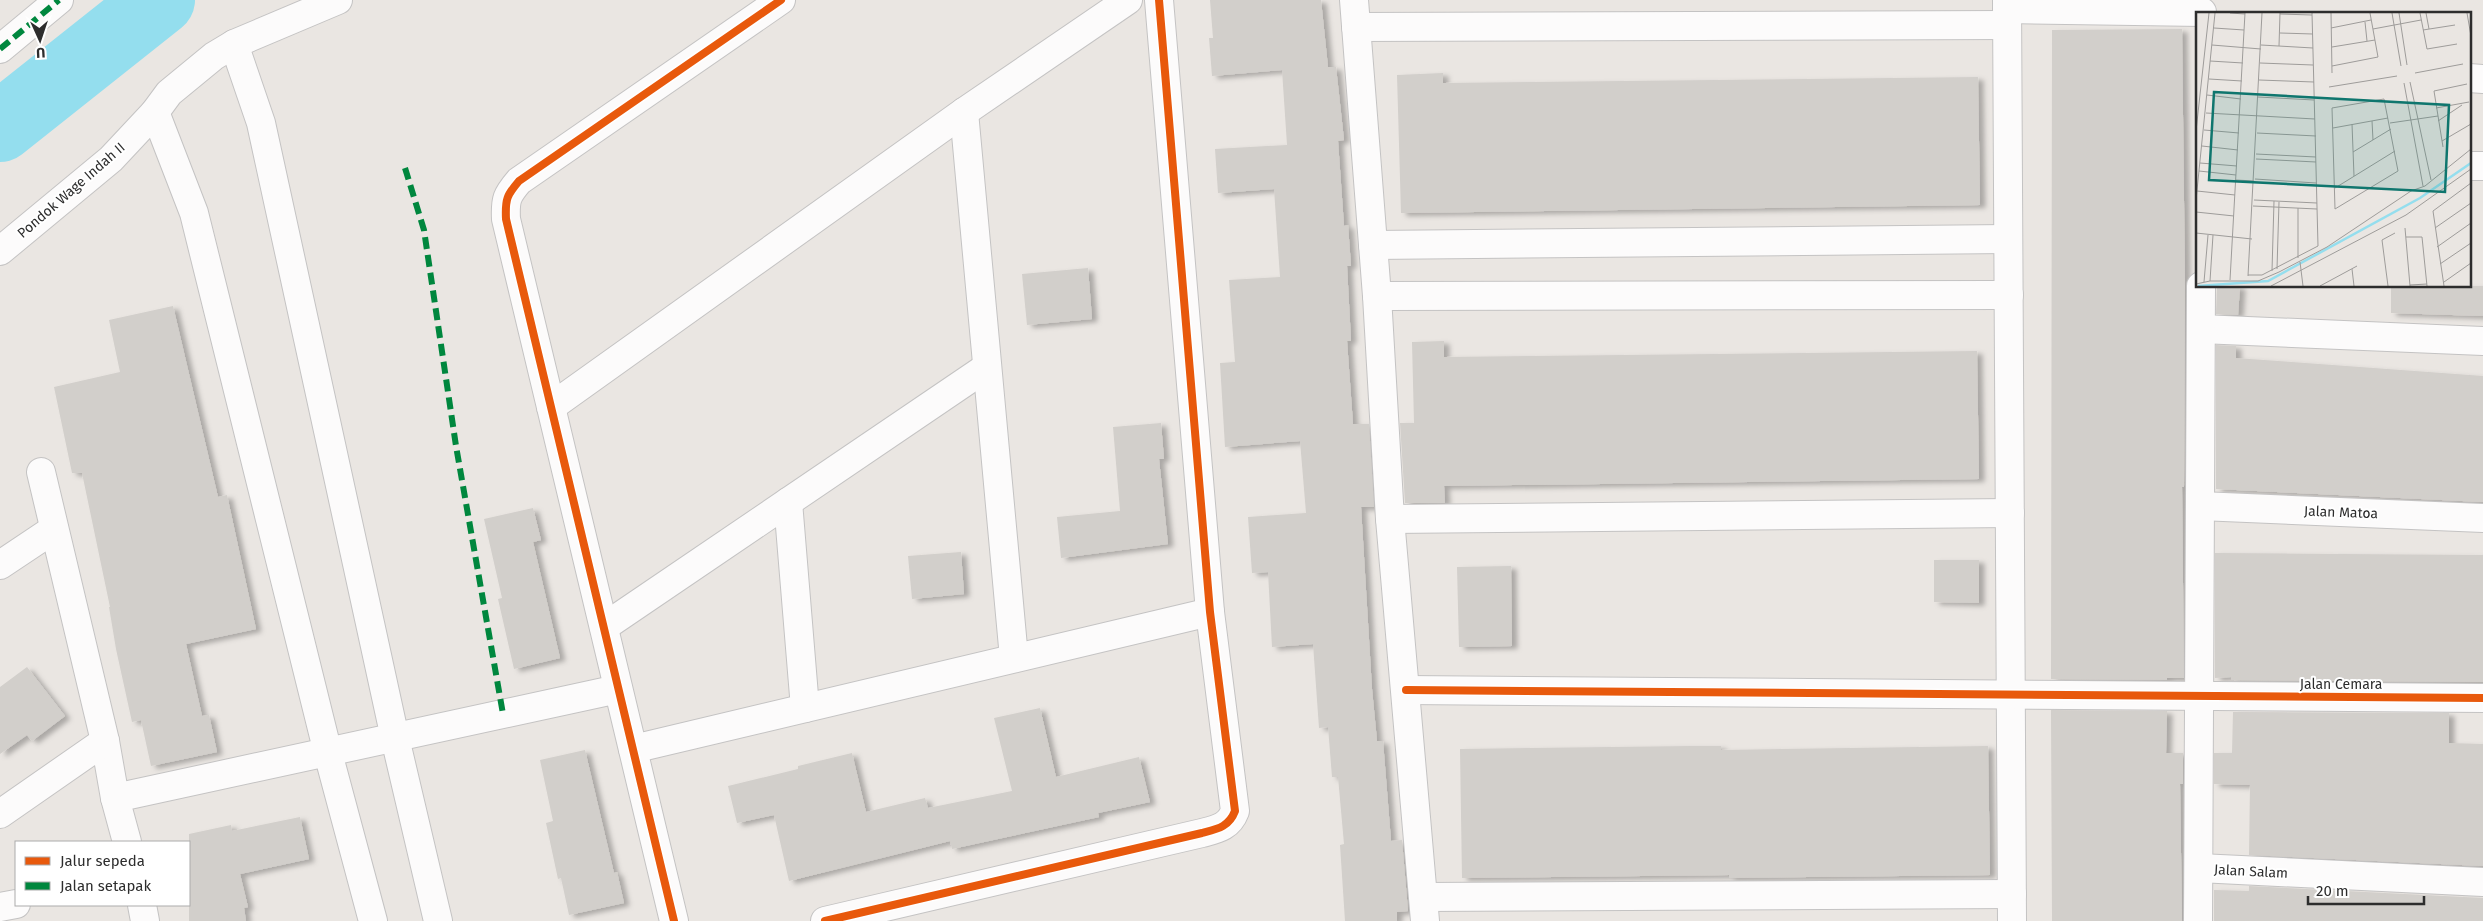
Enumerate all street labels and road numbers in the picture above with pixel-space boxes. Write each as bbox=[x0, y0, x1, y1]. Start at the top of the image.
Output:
street label: Pondok Wage Indah II bbox=[14, 139, 129, 242]
street label: Jalan Matoa bbox=[2304, 503, 2378, 522]
street label: Jalan Cemara bbox=[2300, 676, 2382, 693]
street label: Jalan Salam bbox=[2214, 861, 2288, 882]

